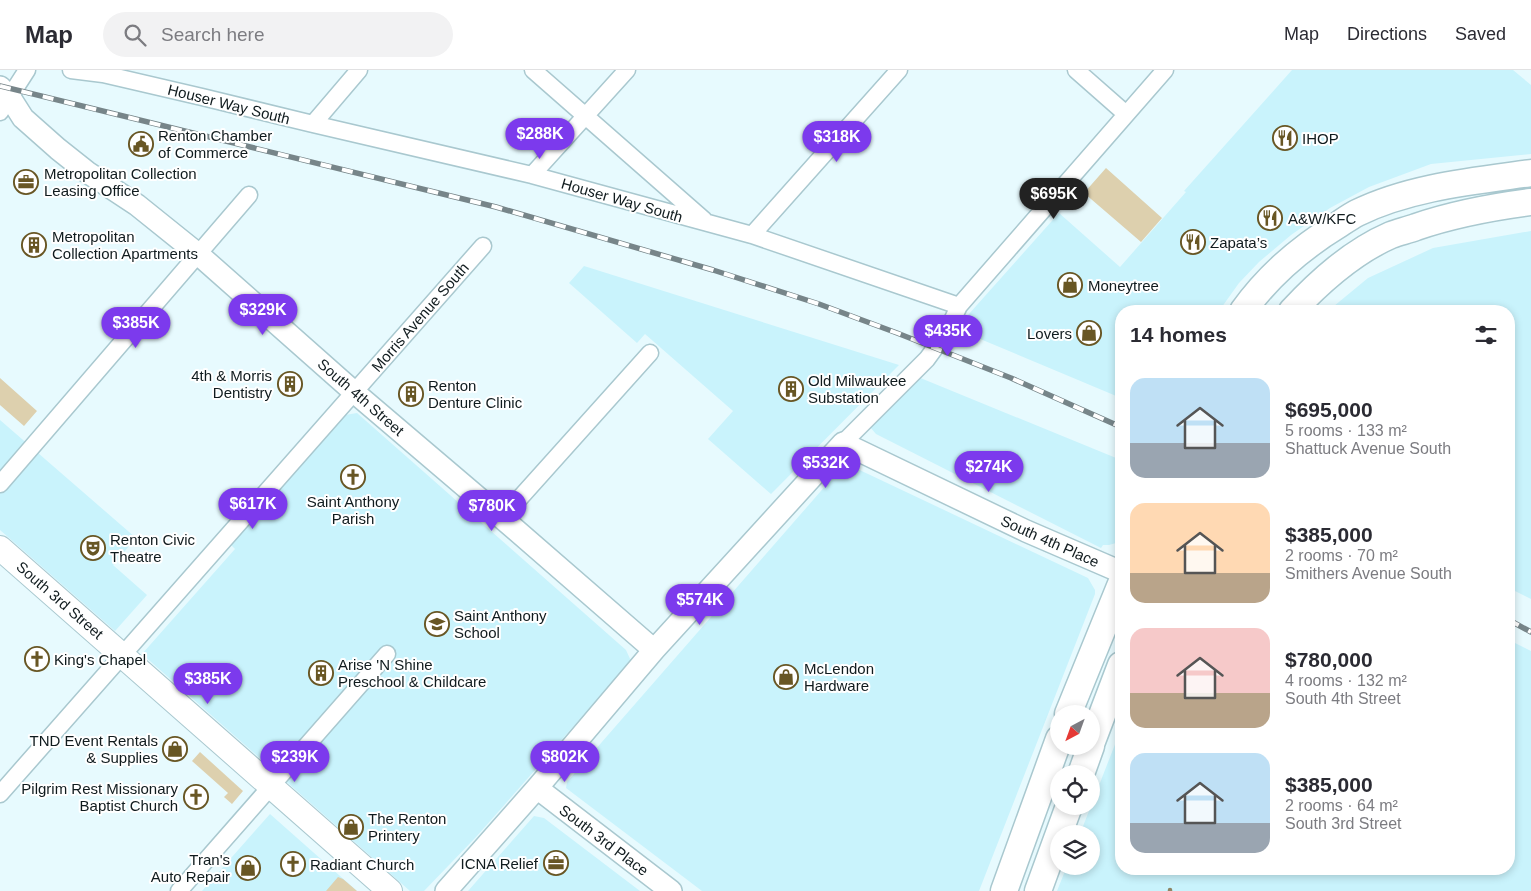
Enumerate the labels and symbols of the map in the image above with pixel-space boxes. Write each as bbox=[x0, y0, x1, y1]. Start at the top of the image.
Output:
street label: Houser Way South bbox=[166, 81, 292, 127]
pin: $288K bbox=[505, 118, 575, 160]
pin: $318K bbox=[802, 121, 872, 163]
restaurant icon: IHOP bbox=[1272, 125, 1298, 151]
place label: Renton Chamber of Commerce bbox=[158, 127, 272, 161]
place label: IHOP bbox=[1302, 130, 1339, 147]
public building icon: Renton Chamber of Commerce bbox=[128, 131, 154, 157]
place label: Metropolitan Collection Leasing Office bbox=[44, 165, 197, 199]
office icon: Metropolitan Collection Leasing Office bbox=[13, 169, 39, 195]
street label: Houser Way South bbox=[559, 175, 685, 225]
pin: $695K bbox=[1019, 178, 1089, 220]
restaurant icon: A&W/KFC bbox=[1257, 205, 1283, 231]
place label: A&W/KFC bbox=[1288, 210, 1357, 227]
place label: Metropolitan Collection Apartments bbox=[52, 228, 198, 262]
restaurant icon: Zapata’s bbox=[1180, 229, 1206, 255]
building icon: Metropolitan Collection Apartments bbox=[21, 232, 47, 258]
place label: Zapata’s bbox=[1210, 234, 1267, 251]
street label: Morris Avenue South bbox=[368, 259, 472, 375]
shop icon: Moneytree bbox=[1057, 272, 1083, 298]
place label: Moneytree bbox=[1088, 277, 1159, 294]
pin: $329K bbox=[228, 294, 298, 336]
pin: $385K bbox=[101, 306, 171, 349]
pin: $435K bbox=[913, 314, 983, 357]
shop icon: Lovers bbox=[1076, 320, 1102, 346]
place label: Lovers bbox=[1027, 325, 1072, 342]
street label: South 4th Street bbox=[315, 355, 408, 440]
place label: 4th & Morris Dentistry bbox=[191, 367, 272, 401]
building icon: 4th & Morris Dentistry bbox=[277, 371, 303, 397]
place label: Old Milwaukee Substation bbox=[808, 372, 906, 406]
building icon: Old Milwaukee Substation bbox=[778, 376, 804, 402]
place label: Renton Denture Clinic bbox=[428, 377, 523, 411]
building icon: Renton Denture Clinic bbox=[398, 381, 424, 407]
pin: $532K bbox=[791, 446, 861, 489]
pin: $274K bbox=[954, 450, 1024, 493]
church icon: Saint Anthony Parish bbox=[340, 464, 366, 490]
pin: $617K bbox=[218, 488, 288, 530]
pin: $780K bbox=[457, 490, 527, 532]
place label: Saint Anthony Parish bbox=[307, 493, 400, 527]
street label: South 4th Place bbox=[998, 512, 1102, 570]
place label: Renton Civic Theatre bbox=[110, 531, 196, 565]
theatre icon: Renton Civic Theatre bbox=[80, 535, 106, 561]
street label: South 3rd Street bbox=[13, 558, 107, 643]
pin: $574K bbox=[665, 584, 735, 626]
place label: Saint Anthony School bbox=[454, 607, 547, 641]
school or university icon: Saint Anthony School bbox=[424, 611, 450, 637]
church icon: King's Chapel bbox=[24, 646, 50, 672]
place label: King's Chapel bbox=[54, 651, 146, 668]
place label: Arise 'N Shine Preschool & Childcare bbox=[338, 656, 486, 690]
building icon: Arise 'N Shine Preschool & Childcare bbox=[308, 660, 334, 686]
place label: McLendon Hardware bbox=[804, 660, 874, 694]
pin: $385K bbox=[173, 662, 243, 705]
shop icon: McLendon Hardware bbox=[773, 664, 799, 690]
north arrow bbox=[1050, 705, 1100, 755]
place label: TND Event Rentals & Supplies bbox=[30, 732, 158, 766]
shop icon: TND Event Rentals & Supplies bbox=[162, 736, 188, 762]
pin: $239K bbox=[260, 740, 330, 783]
pin: $802K bbox=[530, 740, 600, 783]
place label: Pilgrim Rest Missionary Baptist Church bbox=[21, 780, 178, 814]
church icon: Pilgrim Rest Missionary Baptist Church bbox=[183, 784, 209, 810]
street label: South 3rd Place bbox=[556, 801, 652, 879]
place label: The Renton Printery bbox=[368, 810, 446, 844]
shop icon: The Renton Printery bbox=[338, 814, 364, 840]
office icon: ICNA Relief bbox=[543, 850, 569, 876]
place label: Tran's Auto Repair bbox=[151, 851, 230, 885]
church icon: Radiant Church bbox=[280, 851, 306, 877]
shop icon: Tran's Auto Repair bbox=[235, 855, 261, 881]
place label: ICNA Relief bbox=[460, 855, 539, 872]
place label: Radiant Church bbox=[310, 856, 414, 873]

